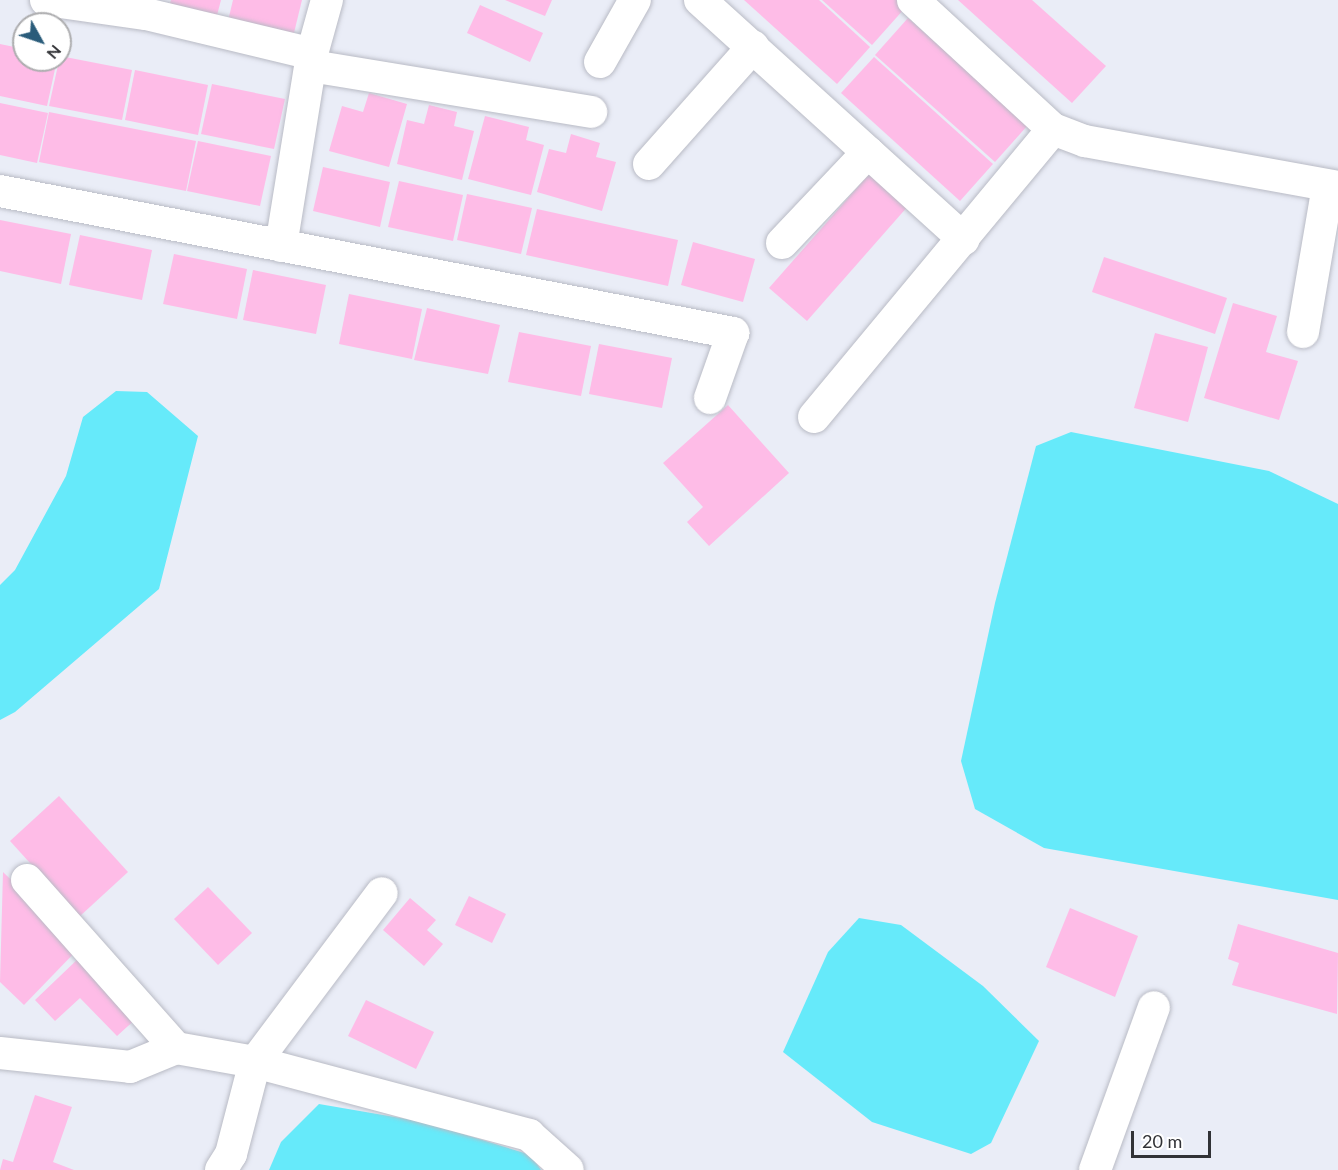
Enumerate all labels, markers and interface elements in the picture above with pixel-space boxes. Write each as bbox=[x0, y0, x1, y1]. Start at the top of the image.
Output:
north arrow bbox=[12, 12, 72, 72]
text: N bbox=[43, 42, 66, 63]
scale bar bbox=[1134, 1119, 1214, 1157]
text: 20 m bbox=[1142, 1130, 1182, 1152]

